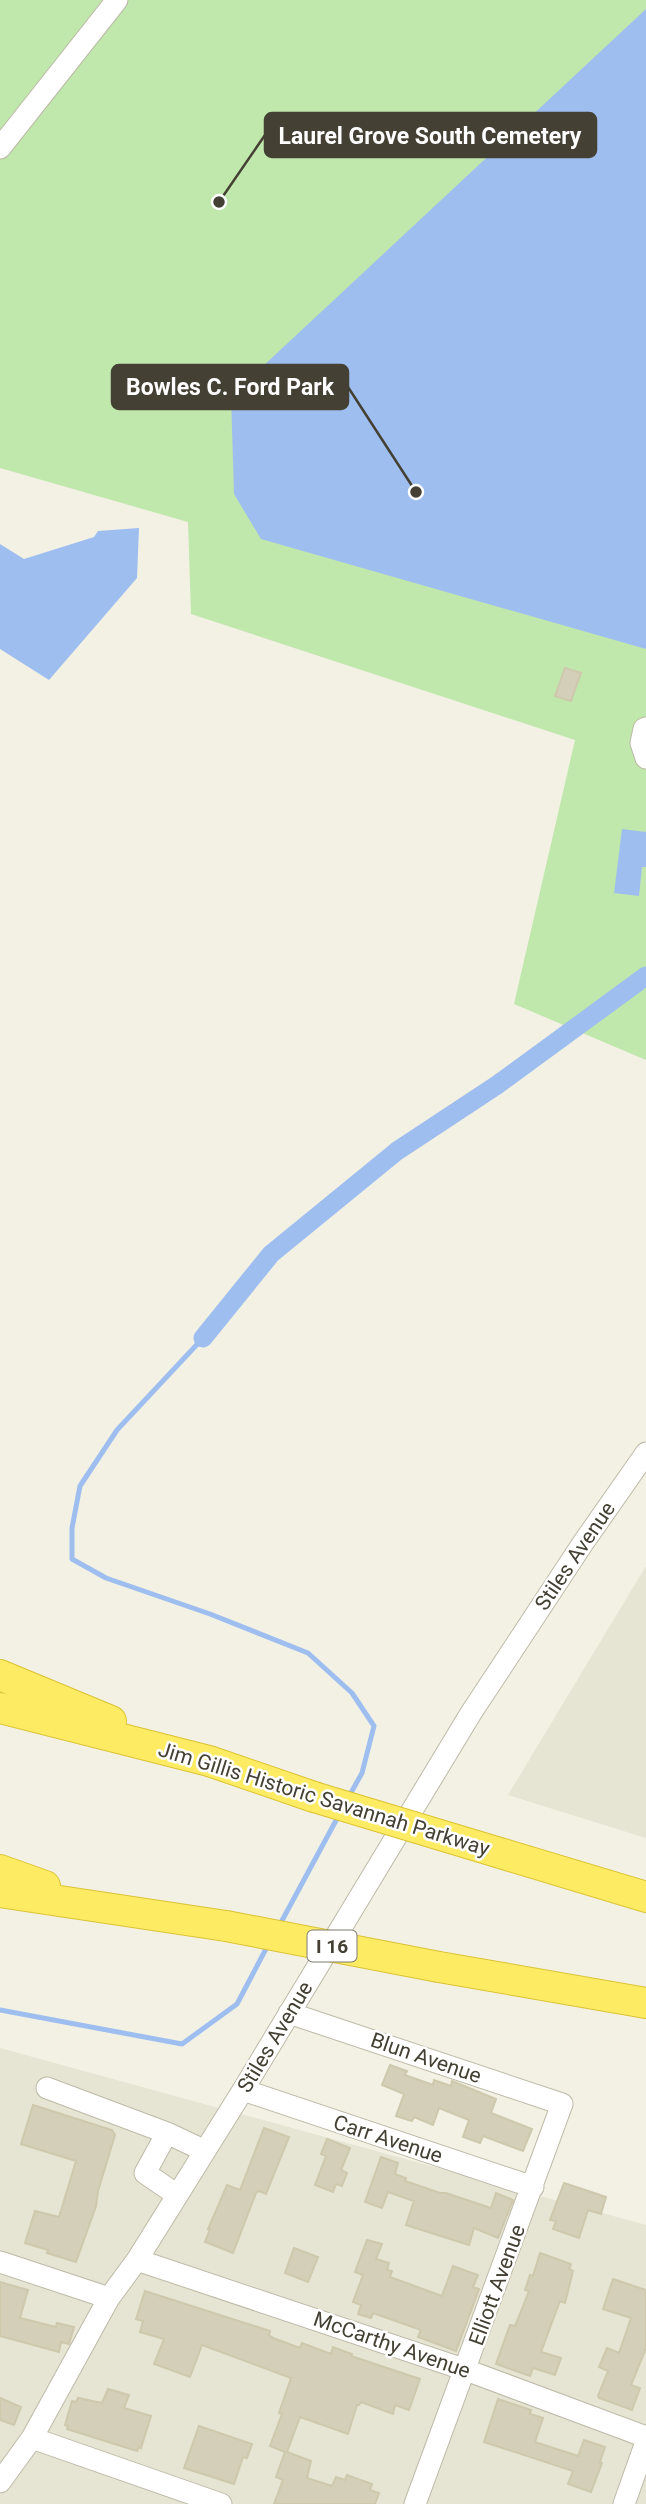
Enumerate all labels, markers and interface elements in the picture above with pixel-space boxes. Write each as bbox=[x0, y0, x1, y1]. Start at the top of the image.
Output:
callout: Laurel Grove South Cemetery bbox=[265, 113, 596, 157]
text: Laurel Grove South Cemetery bbox=[279, 123, 582, 150]
callout: Bowles C. Ford Park bbox=[112, 365, 348, 409]
text: Bowles C. Ford Park bbox=[126, 374, 335, 401]
street label: Stiles Avenue bbox=[530, 1497, 620, 1615]
street label: Jim Gillis Historic Savannah Parkway bbox=[156, 1737, 493, 1861]
road number: I 16 bbox=[308, 1930, 356, 1962]
street label: Stiles Avenue bbox=[232, 1977, 318, 2097]
street label: Blun Avenue bbox=[368, 2028, 484, 2088]
street label: Carr Avenue bbox=[330, 2110, 446, 2168]
street label: Elliott Avenue bbox=[464, 2221, 530, 2349]
street label: McCarthy Avenue bbox=[310, 2307, 474, 2383]

